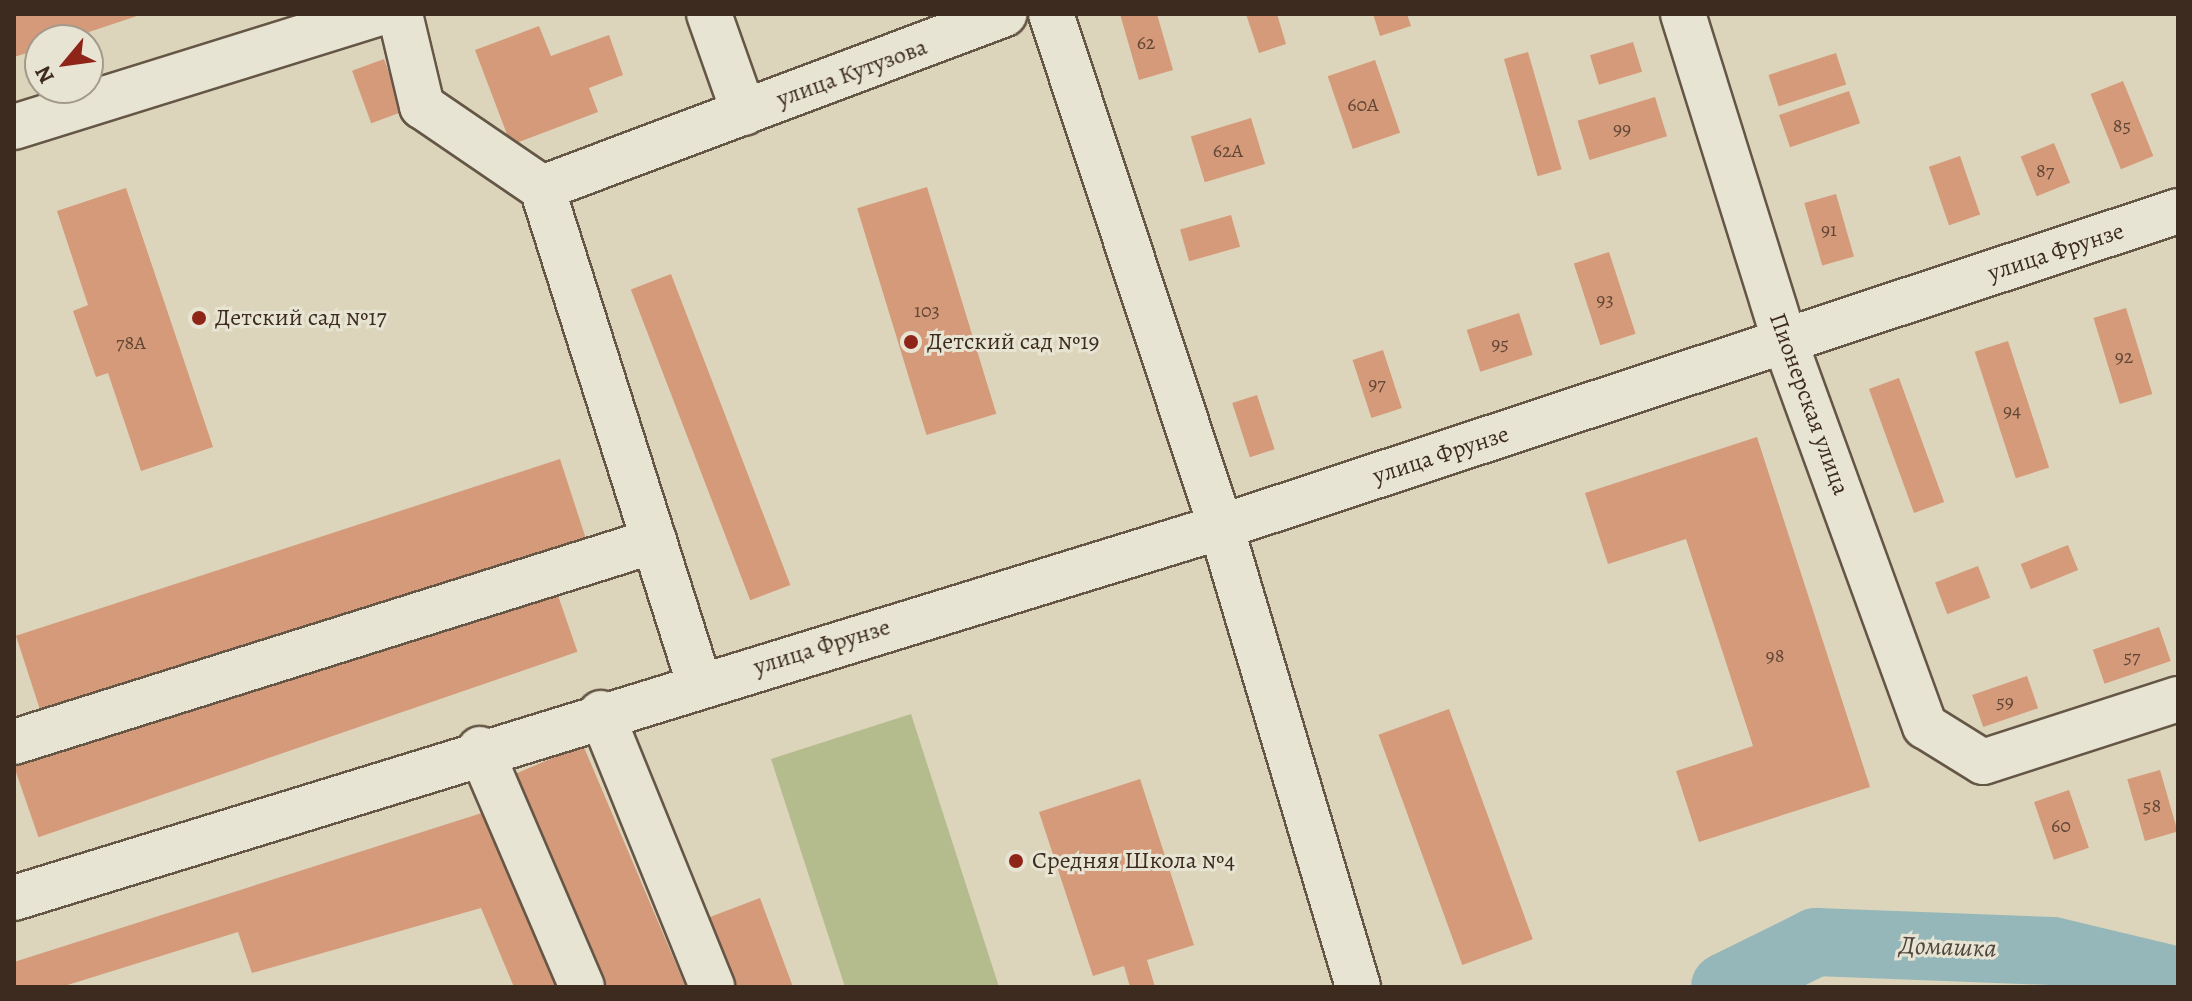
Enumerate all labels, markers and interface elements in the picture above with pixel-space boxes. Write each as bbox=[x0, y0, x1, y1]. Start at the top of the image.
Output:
north arrow bbox=[24, 24, 104, 104]
house number: 62 bbox=[1137, 30, 1155, 54]
street label: улица Кутузова bbox=[773, 32, 931, 114]
text: N bbox=[28, 60, 62, 89]
house number: 60А bbox=[1347, 92, 1379, 116]
house number: 85 bbox=[2113, 113, 2131, 137]
house number: 99 bbox=[1613, 116, 1631, 140]
house number: 62А bbox=[1213, 138, 1243, 162]
house number: 87 bbox=[2036, 158, 2054, 182]
street label: улица Фрунзе bbox=[1984, 216, 2128, 288]
house number: 91 bbox=[1821, 217, 1837, 241]
house number: 93 bbox=[1596, 287, 1614, 311]
house number: 103 bbox=[914, 298, 940, 322]
place label: Детский сад №17 bbox=[215, 304, 387, 332]
marker: Детский сад №17 bbox=[190, 309, 208, 327]
street label: Пионерская улица bbox=[1763, 309, 1855, 499]
place label: Детский сад №19 bbox=[927, 328, 1099, 356]
house number: 78А bbox=[116, 330, 146, 354]
house number: 95 bbox=[1491, 331, 1509, 355]
marker: Детский сад №19 bbox=[902, 333, 920, 351]
house number: 92 bbox=[2115, 344, 2133, 368]
house number: 97 bbox=[1368, 371, 1386, 395]
house number: 94 bbox=[2003, 398, 2021, 422]
street label: улица Фрунзе bbox=[1369, 419, 1513, 491]
street label: улица Фрунзе bbox=[750, 613, 894, 681]
house number: 98 bbox=[1766, 643, 1784, 667]
house number: 57 bbox=[2124, 644, 2140, 668]
house number: 59 bbox=[1996, 689, 2014, 713]
house number: 58 bbox=[2143, 793, 2161, 817]
house number: 60 bbox=[2051, 813, 2071, 837]
place label: Средняя Школа №4 bbox=[1032, 847, 1235, 875]
marker: Средняя Школа №4 bbox=[1007, 852, 1025, 870]
water label: Домашка bbox=[1899, 930, 1997, 964]

